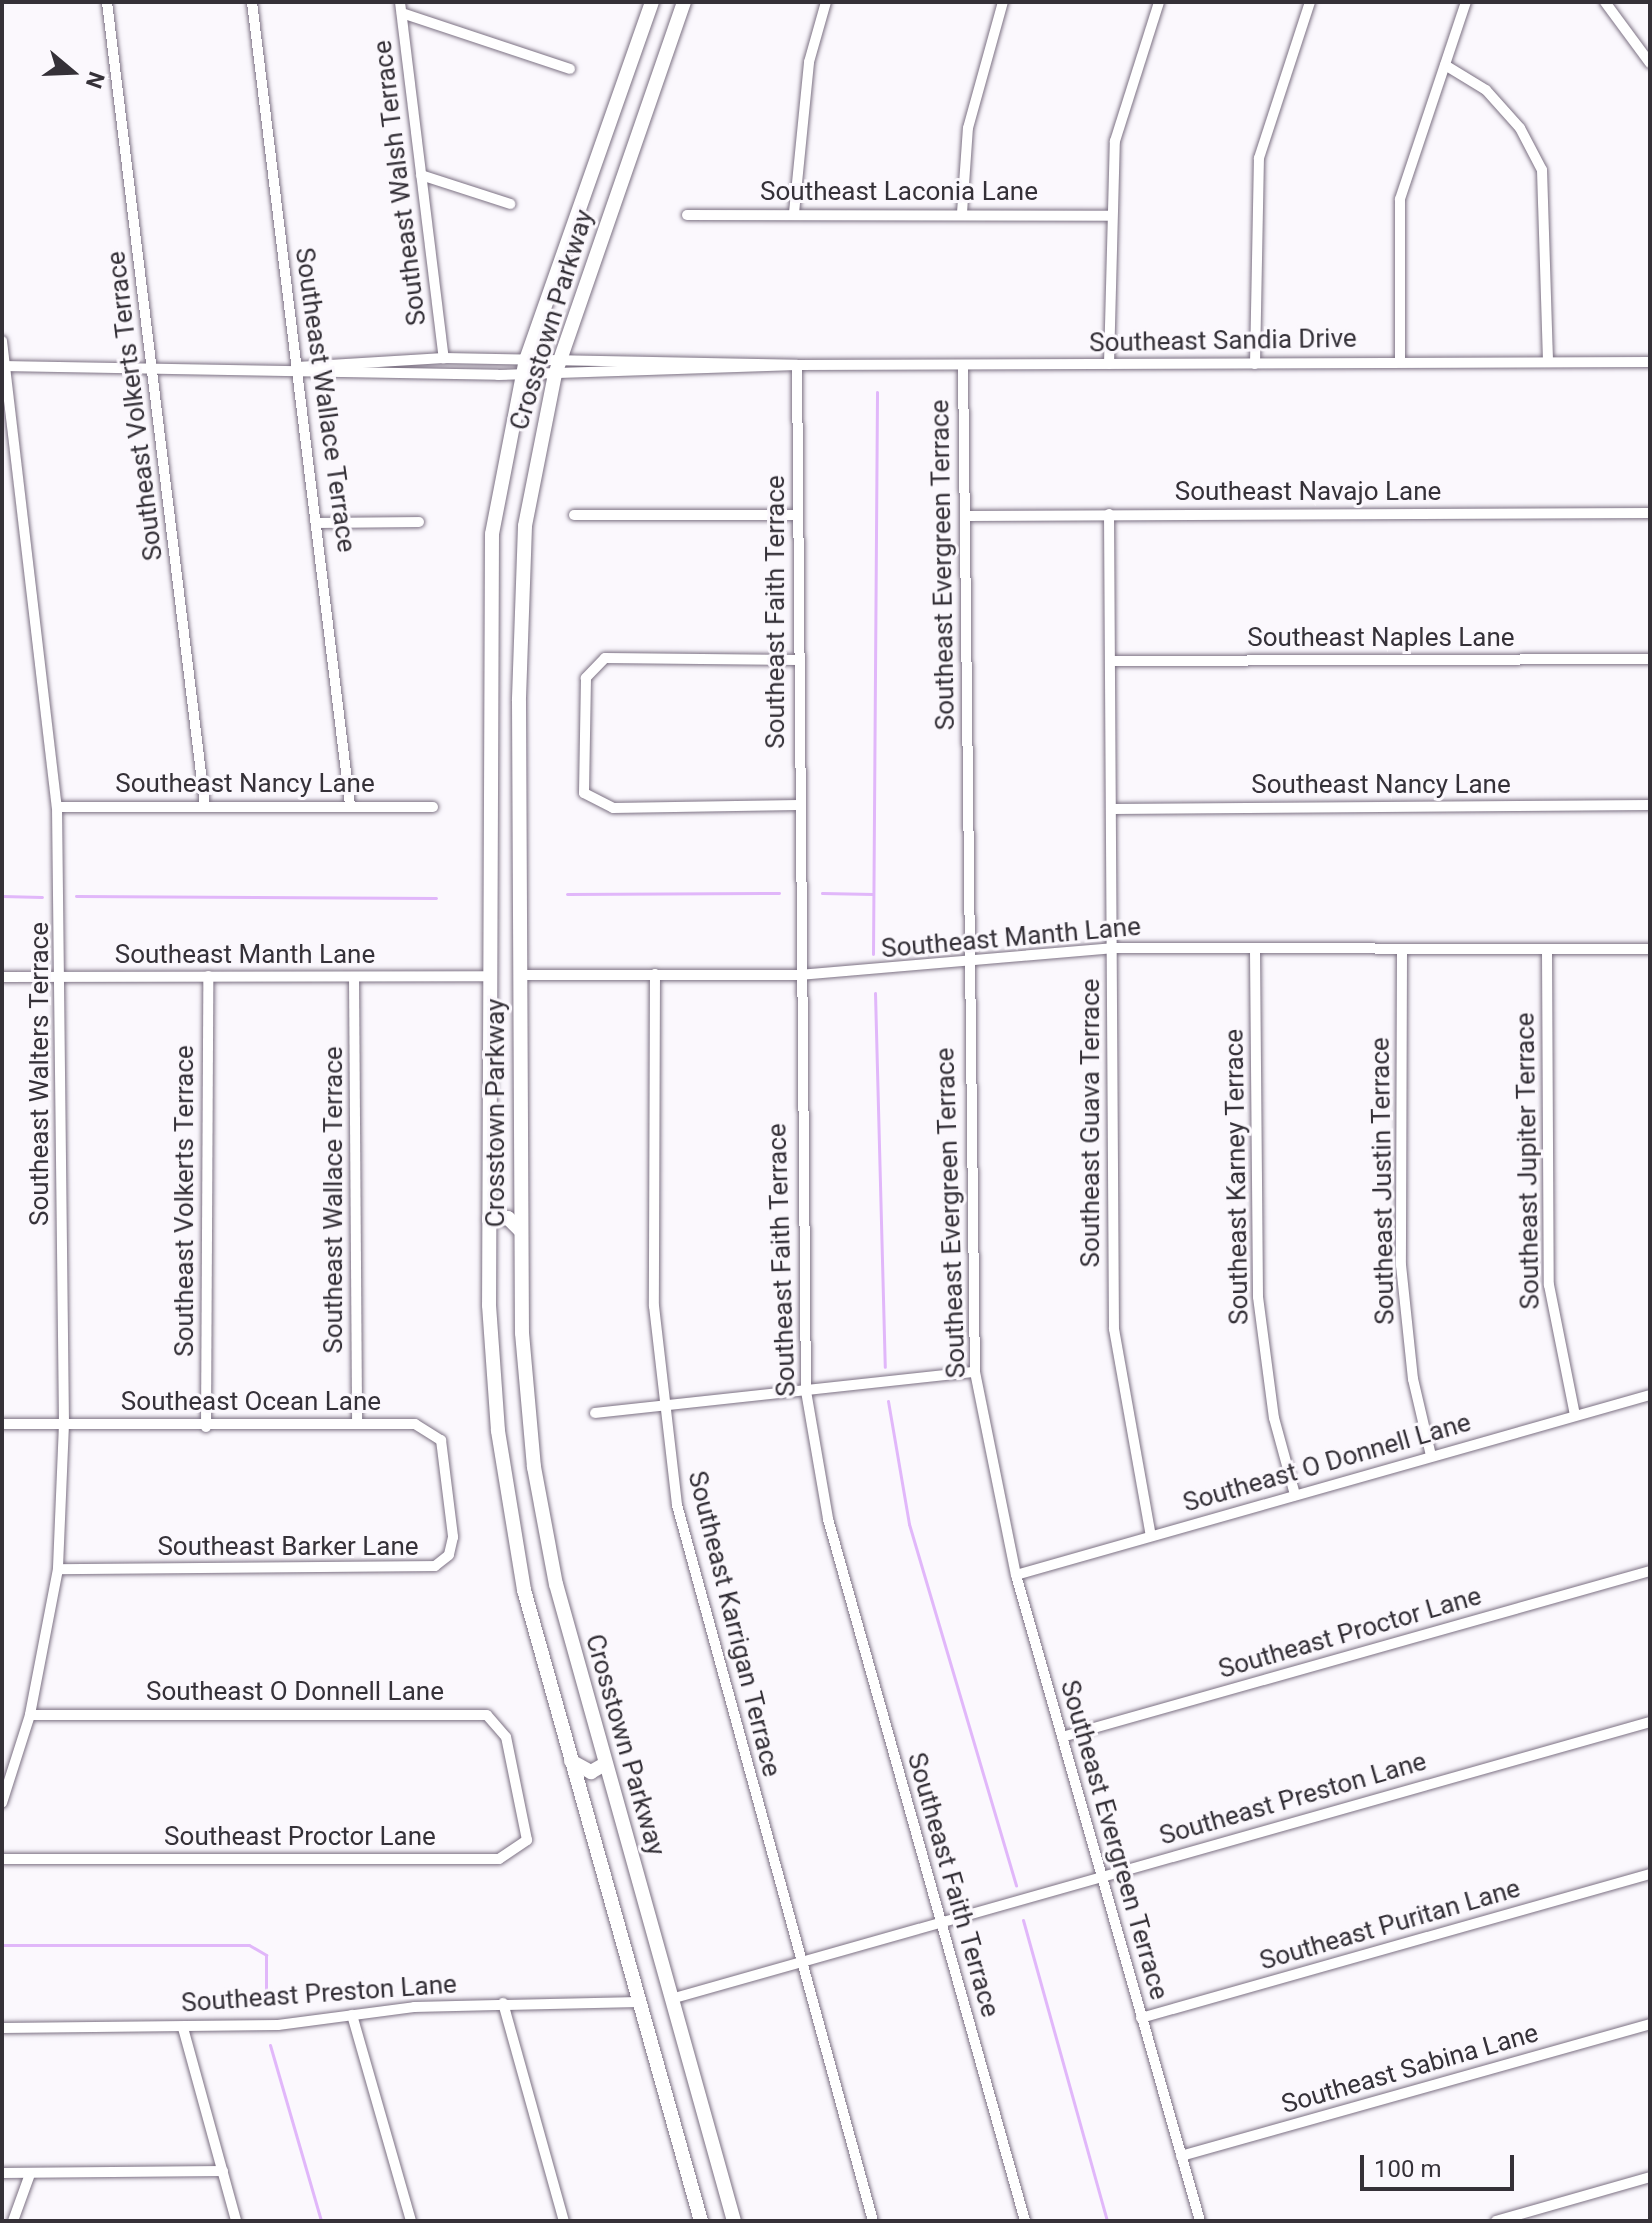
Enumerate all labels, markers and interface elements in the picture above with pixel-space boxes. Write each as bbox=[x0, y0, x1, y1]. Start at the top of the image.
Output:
north arrow bbox=[32, 32, 112, 112]
street label: Southeast Walsh Terrace bbox=[367, 38, 433, 328]
text: N bbox=[81, 69, 110, 91]
street label: Southeast Laconia Lane bbox=[760, 176, 1038, 208]
street label: Crosstown Parkway bbox=[504, 206, 600, 434]
street label: Southeast Wallace Terrace bbox=[288, 245, 362, 555]
street label: Southeast Volkerts Terrace bbox=[101, 249, 169, 563]
street label: Southeast Sandia Drive bbox=[1089, 323, 1357, 359]
street label: Southeast Evergreen Terrace bbox=[925, 399, 961, 731]
street label: Southeast Faith Terrace bbox=[760, 475, 792, 749]
street label: Southeast Navajo Lane bbox=[1175, 476, 1441, 508]
street label: Southeast Naples Lane bbox=[1247, 622, 1515, 654]
street label: Southeast Nancy Lane bbox=[115, 768, 375, 800]
street label: Southeast Nancy Lane bbox=[1251, 769, 1511, 801]
street label: Southeast Manth Lane bbox=[880, 911, 1142, 965]
street label: Southeast Walters Terrace bbox=[24, 922, 56, 1226]
street label: Southeast Manth Lane bbox=[115, 939, 375, 971]
street label: Southeast Guava Terrace bbox=[1075, 978, 1107, 1268]
street label: Crosstown Parkway bbox=[480, 999, 512, 1227]
street label: Southeast Jupiter Terrace bbox=[1510, 1012, 1546, 1310]
street label: Southeast Karney Terrace bbox=[1219, 1029, 1255, 1325]
street label: Southeast Justin Terrace bbox=[1365, 1037, 1401, 1325]
street label: Southeast Volkerts Terrace bbox=[169, 1045, 201, 1357]
street label: Southeast Wallace Terrace bbox=[318, 1046, 350, 1354]
street label: Southeast Evergreen Terrace bbox=[930, 1047, 972, 1379]
street label: Southeast Faith Terrace bbox=[762, 1122, 802, 1398]
street label: Southeast Ocean Lane bbox=[121, 1386, 381, 1418]
street label: Southeast O Donnell Lane bbox=[1180, 1407, 1474, 1519]
street label: Southeast Karrigan Terrace bbox=[681, 1468, 787, 1780]
street label: Southeast Barker Lane bbox=[157, 1531, 419, 1563]
street label: Southeast Proctor Lane bbox=[1215, 1581, 1485, 1685]
street label: Crosstown Parkway bbox=[578, 1631, 672, 1859]
street label: Southeast O Donnell Lane bbox=[146, 1676, 444, 1708]
street label: Southeast Evergreen Terrace bbox=[1053, 1677, 1175, 2003]
street label: Southeast Preston Lane bbox=[1156, 1746, 1430, 1852]
street label: Southeast Faith Terrace bbox=[900, 1749, 1006, 2021]
street label: Southeast Proctor Lane bbox=[164, 1821, 436, 1853]
street label: Southeast Puritan Lane bbox=[1256, 1873, 1524, 1977]
street label: Southeast Preston Lane bbox=[180, 1969, 458, 2019]
street label: Southeast Sabina Lane bbox=[1278, 2017, 1542, 2121]
scale bar bbox=[1364, 2139, 1518, 2189]
text: 100 m bbox=[1374, 2155, 1441, 2183]

